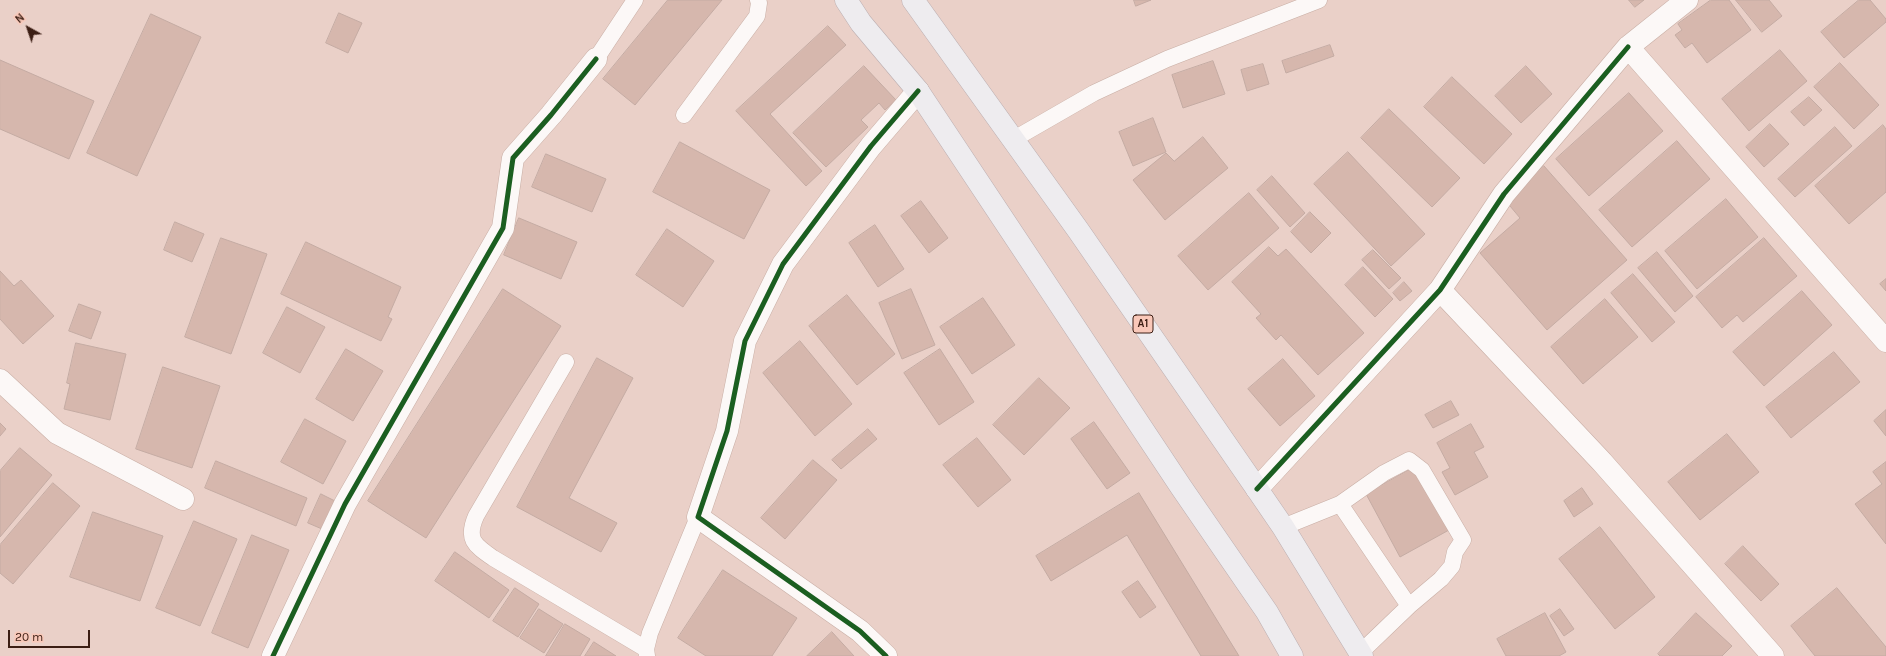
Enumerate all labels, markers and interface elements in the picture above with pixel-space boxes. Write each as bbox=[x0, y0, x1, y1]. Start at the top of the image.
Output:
north arrow bbox=[8, 8, 48, 48]
text: N bbox=[13, 11, 27, 26]
road number: A1 bbox=[1133, 315, 1153, 333]
scale bar bbox=[10, 622, 92, 648]
text: 20 m bbox=[15, 630, 43, 644]

